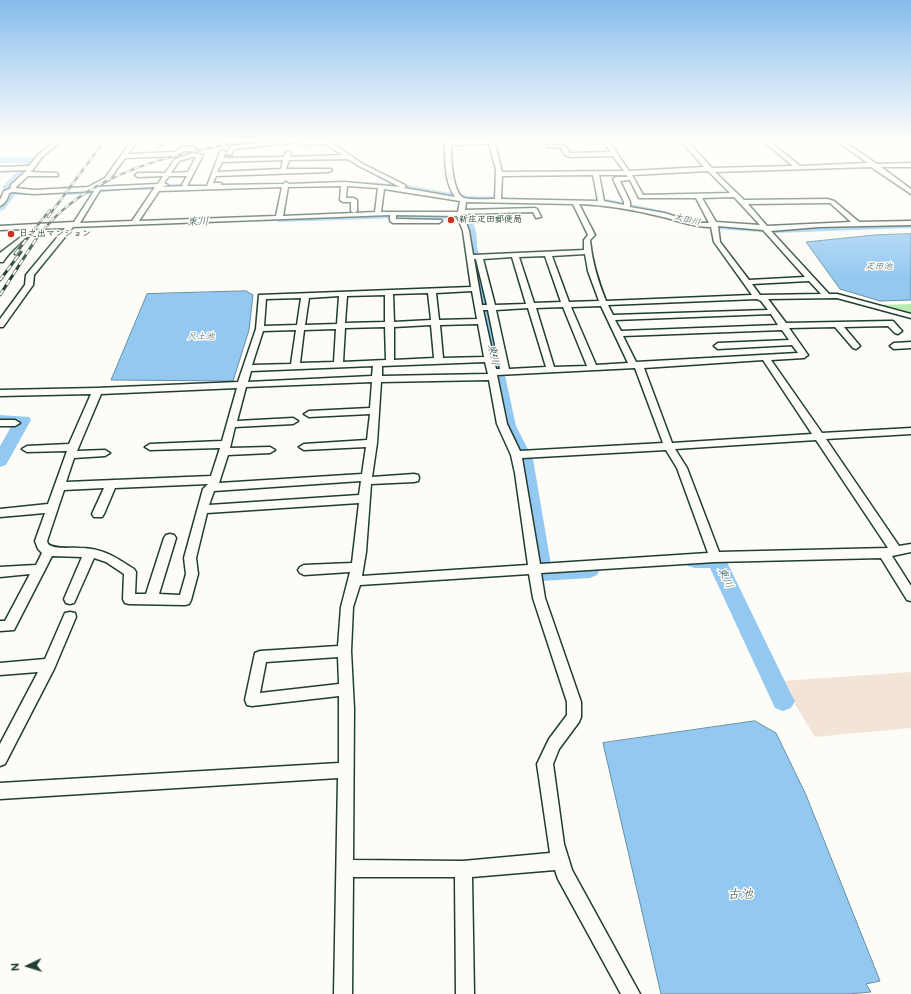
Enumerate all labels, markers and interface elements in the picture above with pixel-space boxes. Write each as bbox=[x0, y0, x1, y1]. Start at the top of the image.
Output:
water label: 太田川 bbox=[673, 211, 701, 229]
water label: 東川 bbox=[187, 215, 209, 229]
marker: 新庄疋田郵便局 bbox=[446, 215, 456, 225]
place label: 新庄疋田郵便局 bbox=[459, 215, 522, 225]
marker: 日之出マンション bbox=[6, 229, 16, 239]
place label: 日之出マンション bbox=[19, 229, 91, 239]
water label: 疋田池 bbox=[866, 262, 892, 272]
water label: 尺土池 bbox=[188, 332, 214, 342]
water label: 東川 bbox=[484, 343, 502, 367]
water label: 東川 bbox=[714, 565, 736, 591]
water label: 古池 bbox=[727, 887, 753, 903]
north arrow bbox=[8, 946, 48, 986]
text: N bbox=[9, 962, 22, 971]

